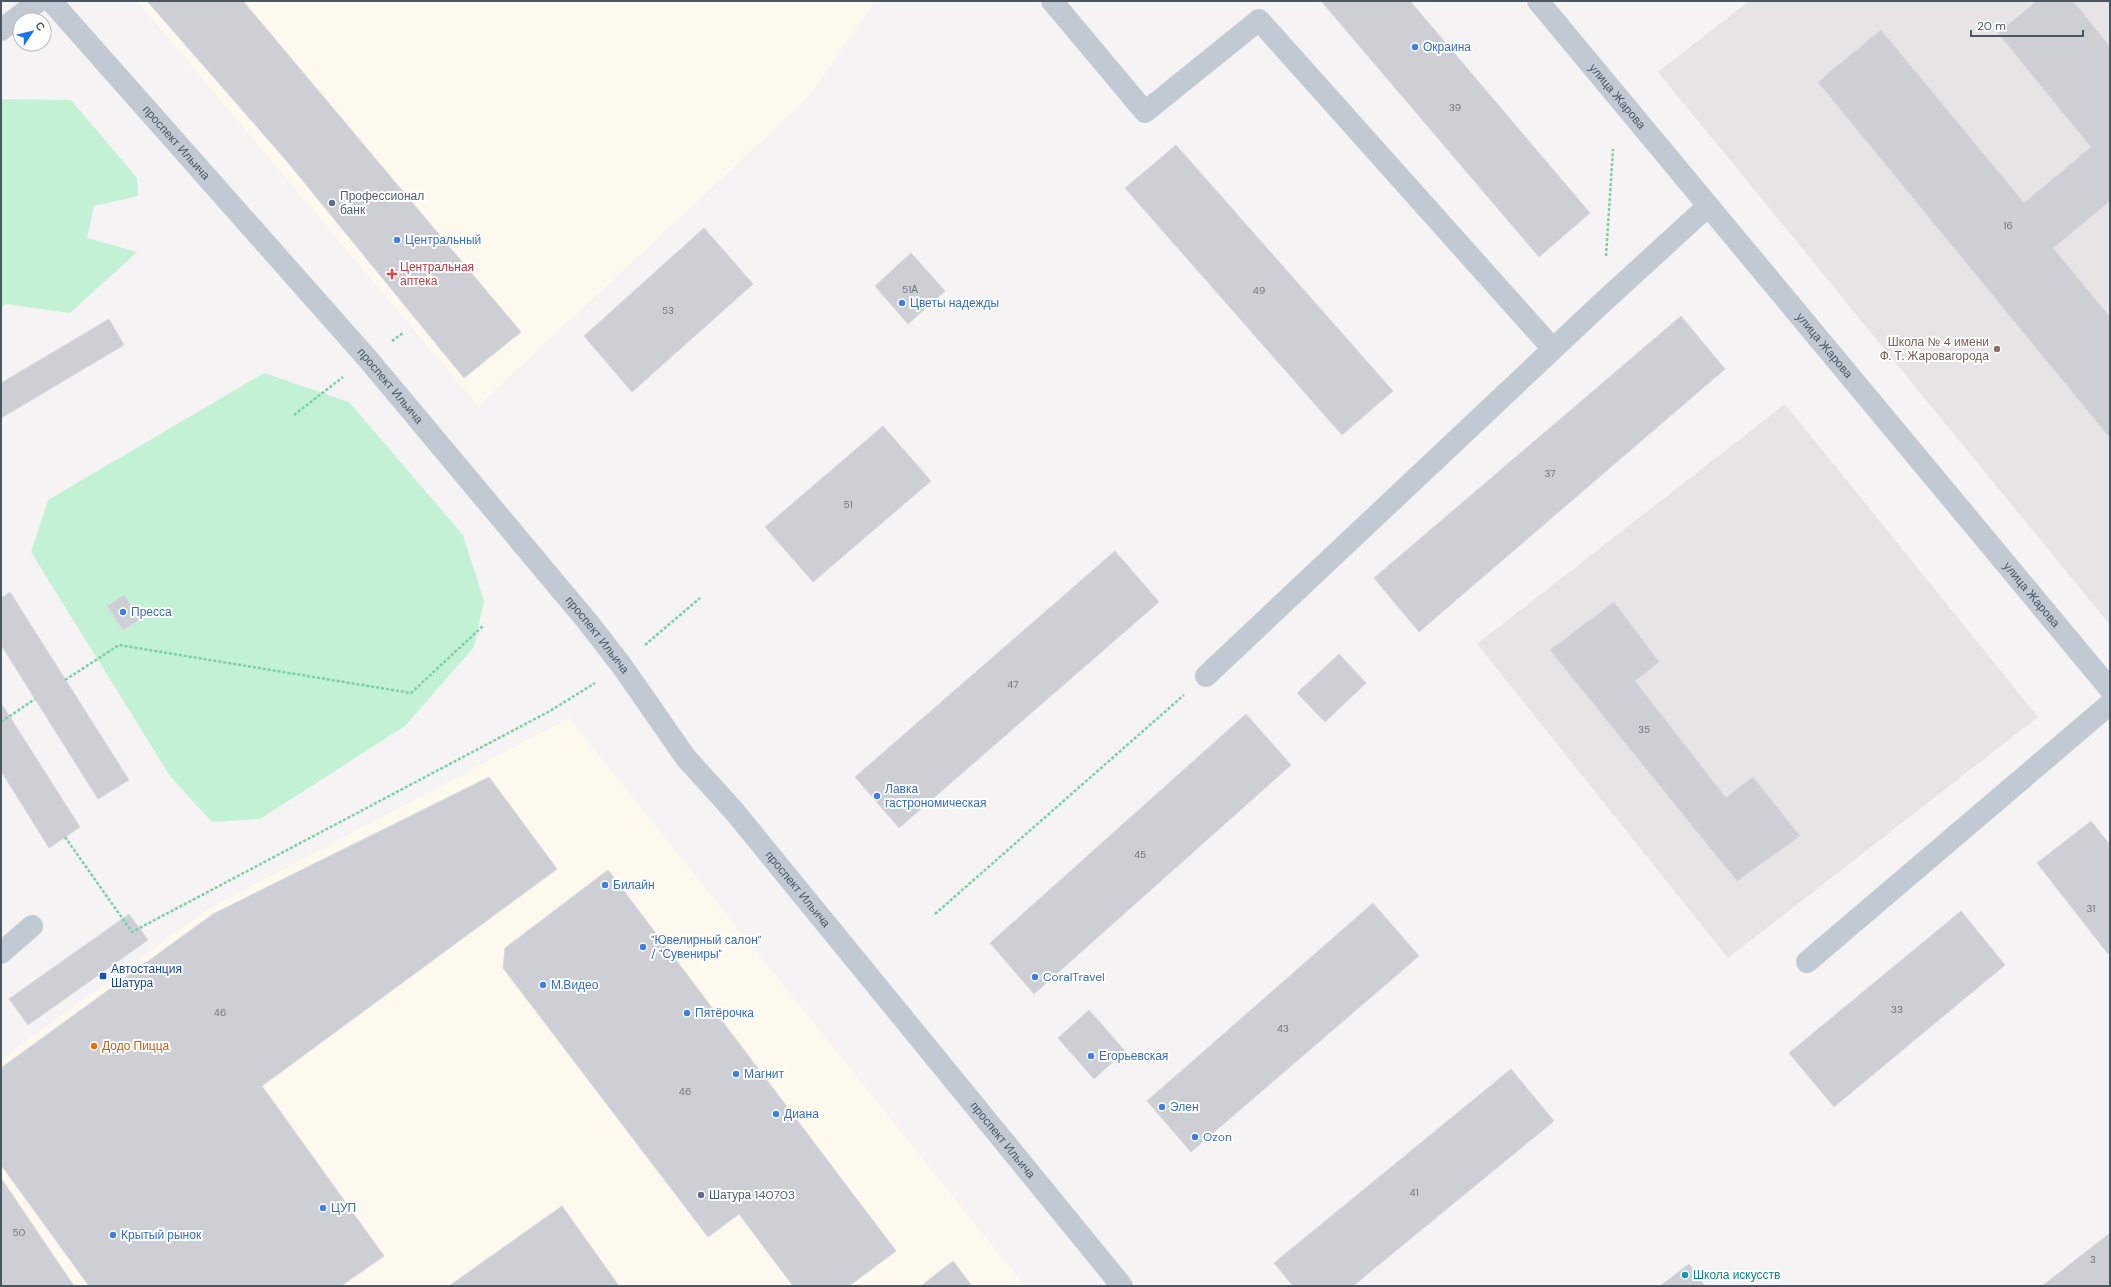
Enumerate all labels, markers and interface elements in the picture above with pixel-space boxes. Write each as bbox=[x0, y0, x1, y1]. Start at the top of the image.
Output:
north arrow bbox=[12, 12, 52, 52]
scale bar bbox=[1971, 12, 2083, 38]
text: 20 m bbox=[1977, 18, 2006, 34]
text: С bbox=[32, 19, 48, 34]
place label: Окраина bbox=[1423, 39, 1471, 55]
marker: Окраина bbox=[1410, 42, 1420, 52]
street label: улица Жарова bbox=[1585, 60, 1649, 133]
house number: 39 bbox=[1449, 101, 1461, 114]
street label: проспект Ильича bbox=[139, 102, 214, 184]
place label: Профессионал банк bbox=[340, 188, 424, 218]
marker: Профессионал банк bbox=[327, 198, 337, 208]
house number: 16 bbox=[2003, 219, 2013, 232]
place label: Центральный bbox=[405, 232, 481, 248]
marker: Центральный bbox=[392, 235, 402, 245]
place label: Центральная аптека bbox=[400, 259, 474, 289]
marker: Центральная аптека bbox=[387, 269, 397, 279]
house number: 51А bbox=[902, 283, 918, 296]
house number: 49 bbox=[1253, 284, 1265, 297]
place label: Цветы надежды bbox=[910, 295, 999, 311]
marker: Цветы надежды bbox=[897, 298, 907, 308]
house number: 53 bbox=[662, 304, 674, 317]
street label: улица Жарова bbox=[1793, 309, 1856, 382]
place label: Школа № 4 имени Ф. Т. Жаровагорода bbox=[1880, 334, 1989, 364]
street label: проспект Ильича bbox=[354, 344, 427, 427]
marker: Школа № 4 имени Ф. Т. Жаровагорода bbox=[1992, 344, 2002, 354]
house number: 37 bbox=[1544, 467, 1556, 480]
house number: 51 bbox=[843, 498, 853, 511]
street label: улица Жарова bbox=[2000, 559, 2064, 631]
street label: проспект Ильича bbox=[562, 593, 633, 677]
place label: Пресса bbox=[131, 604, 172, 620]
marker: Пресса bbox=[118, 607, 128, 617]
house number: 47 bbox=[1007, 678, 1019, 691]
house number: 35 bbox=[1638, 723, 1650, 736]
place label: Лавка гастрономическая bbox=[885, 781, 987, 811]
marker: Лавка гастрономическая bbox=[872, 791, 882, 801]
street label: проспект Ильича bbox=[762, 847, 834, 931]
house number: 45 bbox=[1134, 848, 1146, 861]
place label: Билайн bbox=[613, 877, 655, 893]
marker: Билайн bbox=[600, 880, 610, 890]
house number: 31 bbox=[2087, 902, 2095, 915]
place label: "Ювелирный салон" / "Сувениры" bbox=[651, 932, 762, 962]
marker: "Ювелирный салон" / "Сувениры" bbox=[638, 942, 648, 952]
place label: Автостанция Шатура bbox=[111, 961, 182, 991]
place label: CoralTravel bbox=[1043, 969, 1105, 985]
marker: Автостанция Шатура bbox=[98, 971, 108, 981]
marker: CoralTravel bbox=[1030, 972, 1040, 982]
place label: М.Видео bbox=[551, 977, 599, 993]
marker: М.Видео bbox=[538, 980, 548, 990]
house number: 33 bbox=[1891, 1003, 1903, 1016]
place label: Пятёрочка bbox=[695, 1005, 754, 1021]
house number: 46 bbox=[214, 1006, 226, 1019]
marker: Пятёрочка bbox=[682, 1008, 692, 1018]
house number: 43 bbox=[1277, 1022, 1289, 1035]
place label: Додо Пицца bbox=[102, 1038, 170, 1054]
marker: Додо Пицца bbox=[89, 1041, 99, 1051]
place label: Егорьевская bbox=[1099, 1048, 1168, 1064]
marker: Егорьевская bbox=[1086, 1051, 1096, 1061]
place label: Магнит bbox=[744, 1066, 785, 1082]
marker: Магнит bbox=[731, 1069, 741, 1079]
house number: 46 bbox=[679, 1085, 691, 1098]
street label: проспект Ильича bbox=[967, 1098, 1039, 1182]
place label: Элен bbox=[1170, 1099, 1199, 1115]
marker: Элен bbox=[1157, 1102, 1167, 1112]
place label: Диана bbox=[784, 1106, 819, 1122]
marker: Диана bbox=[771, 1109, 781, 1119]
place label: Ozon bbox=[1203, 1129, 1232, 1145]
marker: Ozon bbox=[1190, 1132, 1200, 1142]
house number: 41 bbox=[1409, 1186, 1419, 1199]
place label: Шатура 140703 bbox=[709, 1187, 795, 1203]
marker: Шатура 140703 bbox=[696, 1190, 706, 1200]
place label: ЦУП bbox=[331, 1200, 356, 1216]
marker: ЦУП bbox=[318, 1203, 328, 1213]
house number: 50 bbox=[13, 1226, 26, 1239]
place label: Крытый рынок bbox=[121, 1227, 202, 1243]
marker: Крытый рынок bbox=[108, 1230, 118, 1240]
house number: 3 bbox=[2090, 1253, 2096, 1266]
place label: Школа искусств bbox=[1693, 1267, 1781, 1283]
marker: Школа искусств bbox=[1680, 1270, 1690, 1280]

